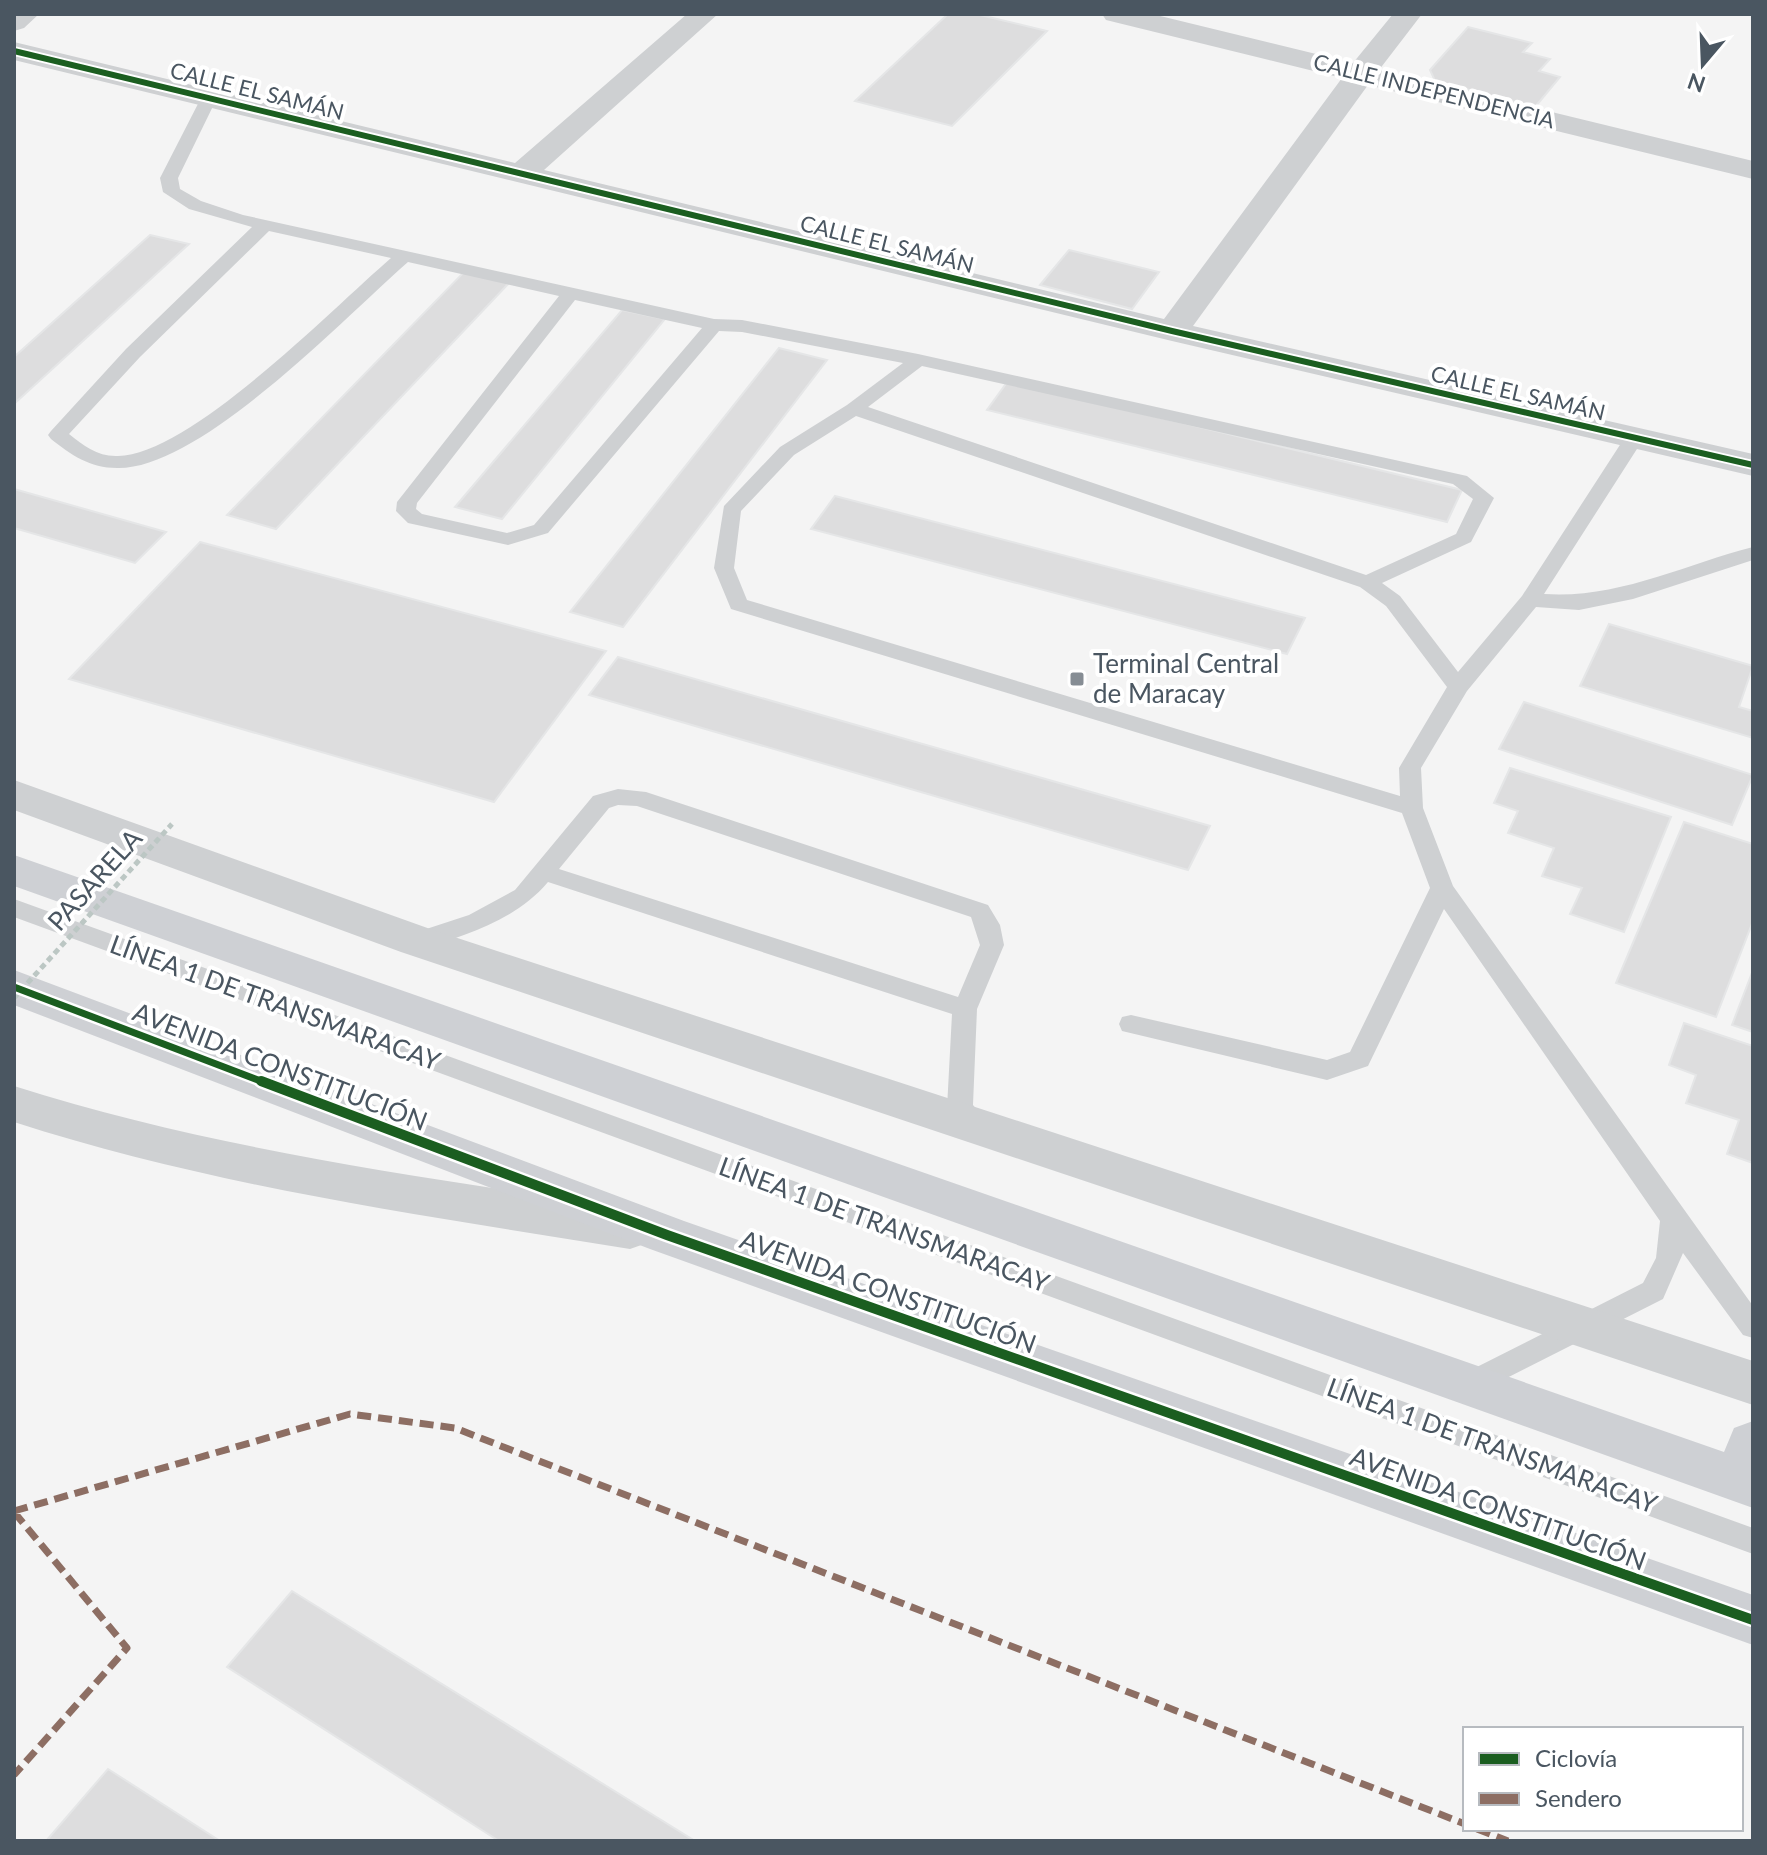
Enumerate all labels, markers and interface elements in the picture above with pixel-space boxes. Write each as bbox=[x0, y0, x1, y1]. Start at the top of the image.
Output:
north arrow bbox=[1663, 24, 1743, 104]
street label: CALLE INDEPENDENCIA bbox=[1311, 47, 1558, 134]
street label: CALLE EL SAMÁN bbox=[167, 56, 347, 125]
text: N bbox=[1684, 68, 1709, 99]
street label: CALLE EL SAMÁN bbox=[797, 209, 977, 278]
street label: CALLE EL SAMÁN bbox=[1428, 359, 1608, 426]
place label: Terminal Central de Maracay bbox=[1093, 647, 1279, 709]
marker: Terminal Central de Maracay bbox=[1068, 670, 1086, 688]
street label: PASARELA bbox=[40, 822, 148, 937]
street label: LÍNEA 1 DE TRANSMARACAY bbox=[106, 927, 446, 1077]
street label: AVENIDA CONSTITUCIÓN bbox=[129, 995, 432, 1137]
street label: LÍNEA 1 DE TRANSMARACAY bbox=[715, 1149, 1055, 1299]
street label: AVENIDA CONSTITUCIÓN bbox=[736, 1223, 1041, 1360]
street label: LÍNEA 1 DE TRANSMARACAY bbox=[1323, 1370, 1663, 1520]
street label: AVENIDA CONSTITUCIÓN bbox=[1346, 1440, 1651, 1577]
legend bbox=[1463, 1727, 1743, 1831]
text: Ciclovía bbox=[1535, 1743, 1617, 1772]
text: Sendero bbox=[1535, 1783, 1622, 1812]

